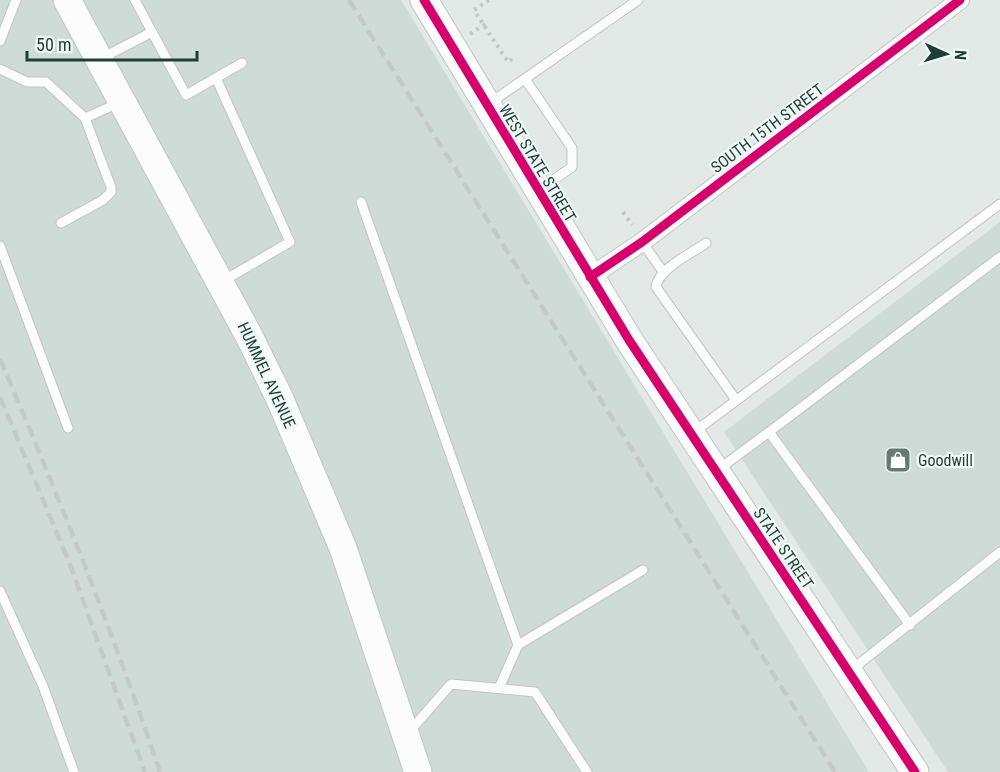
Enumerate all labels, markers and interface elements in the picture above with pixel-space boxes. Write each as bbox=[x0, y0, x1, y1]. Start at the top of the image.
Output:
scale bar bbox=[27, 24, 196, 62]
north arrow bbox=[916, 24, 976, 84]
text: 50 m bbox=[36, 34, 71, 55]
text: N bbox=[951, 49, 970, 61]
street label: SOUTH 15TH STREET bbox=[707, 80, 827, 177]
street label: WEST STATE STREET bbox=[495, 101, 580, 226]
street label: HUMMEL AVENUE bbox=[234, 319, 299, 431]
shop icon: Goodwill bbox=[883, 445, 913, 475]
place label: Goodwill bbox=[918, 451, 973, 470]
street label: STATE STREET bbox=[750, 504, 818, 592]

